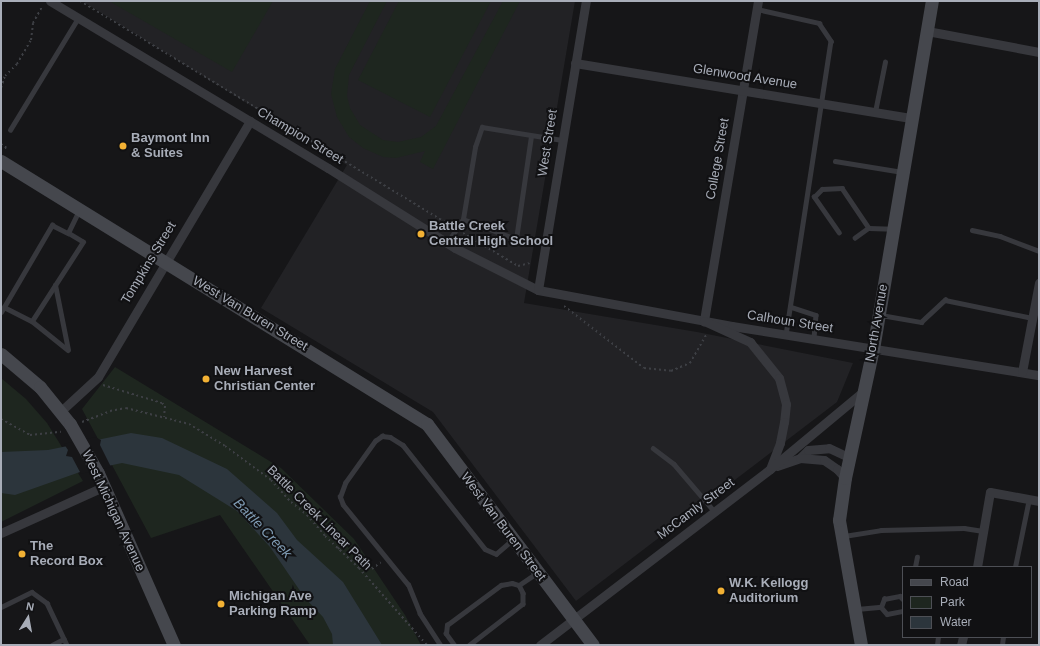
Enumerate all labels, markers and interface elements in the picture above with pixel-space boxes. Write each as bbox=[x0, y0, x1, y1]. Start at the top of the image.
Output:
street label: Glenwood Avenue bbox=[691, 61, 799, 93]
street label: Champion Street bbox=[254, 104, 346, 168]
street label: West Street bbox=[535, 108, 561, 178]
street label: College Street bbox=[703, 117, 733, 201]
place label: Baymont Inn & Suites bbox=[131, 131, 210, 162]
marker: Baymont Inn & Suites bbox=[118, 141, 128, 151]
street label: Tompkins Street bbox=[118, 219, 180, 307]
place label: Battle Creek Central High School bbox=[429, 219, 553, 250]
marker: Battle Creek Central High School bbox=[416, 229, 426, 239]
street label: West Van Buren Street bbox=[190, 273, 310, 355]
street label: North Avenue bbox=[862, 283, 892, 363]
street label: Calhoun Street bbox=[746, 308, 834, 336]
place label: New Harvest Christian Center bbox=[214, 364, 315, 395]
marker: New Harvest Christian Center bbox=[201, 374, 211, 384]
street label: West Michigan Avenue bbox=[78, 448, 148, 574]
street label: Battle Creek Linear Path bbox=[263, 462, 375, 574]
street label: West Van Buren Street bbox=[457, 470, 549, 584]
street label: McCamly Street bbox=[654, 475, 738, 543]
water label: Battle Creek bbox=[230, 494, 296, 562]
place label: The Record Box bbox=[30, 539, 103, 570]
marker: The Record Box bbox=[17, 549, 27, 559]
legend bbox=[902, 566, 1032, 638]
text: Road bbox=[940, 575, 969, 589]
place label: W.K. Kellogg Auditorium bbox=[729, 576, 808, 607]
marker: W.K. Kellogg Auditorium bbox=[716, 586, 726, 596]
place label: Michigan Ave Parking Ramp bbox=[229, 589, 316, 620]
text: Park bbox=[940, 595, 965, 609]
north arrow bbox=[8, 598, 48, 638]
marker: Michigan Ave Parking Ramp bbox=[216, 599, 226, 609]
text: N bbox=[25, 600, 35, 613]
text: Water bbox=[940, 615, 972, 629]

